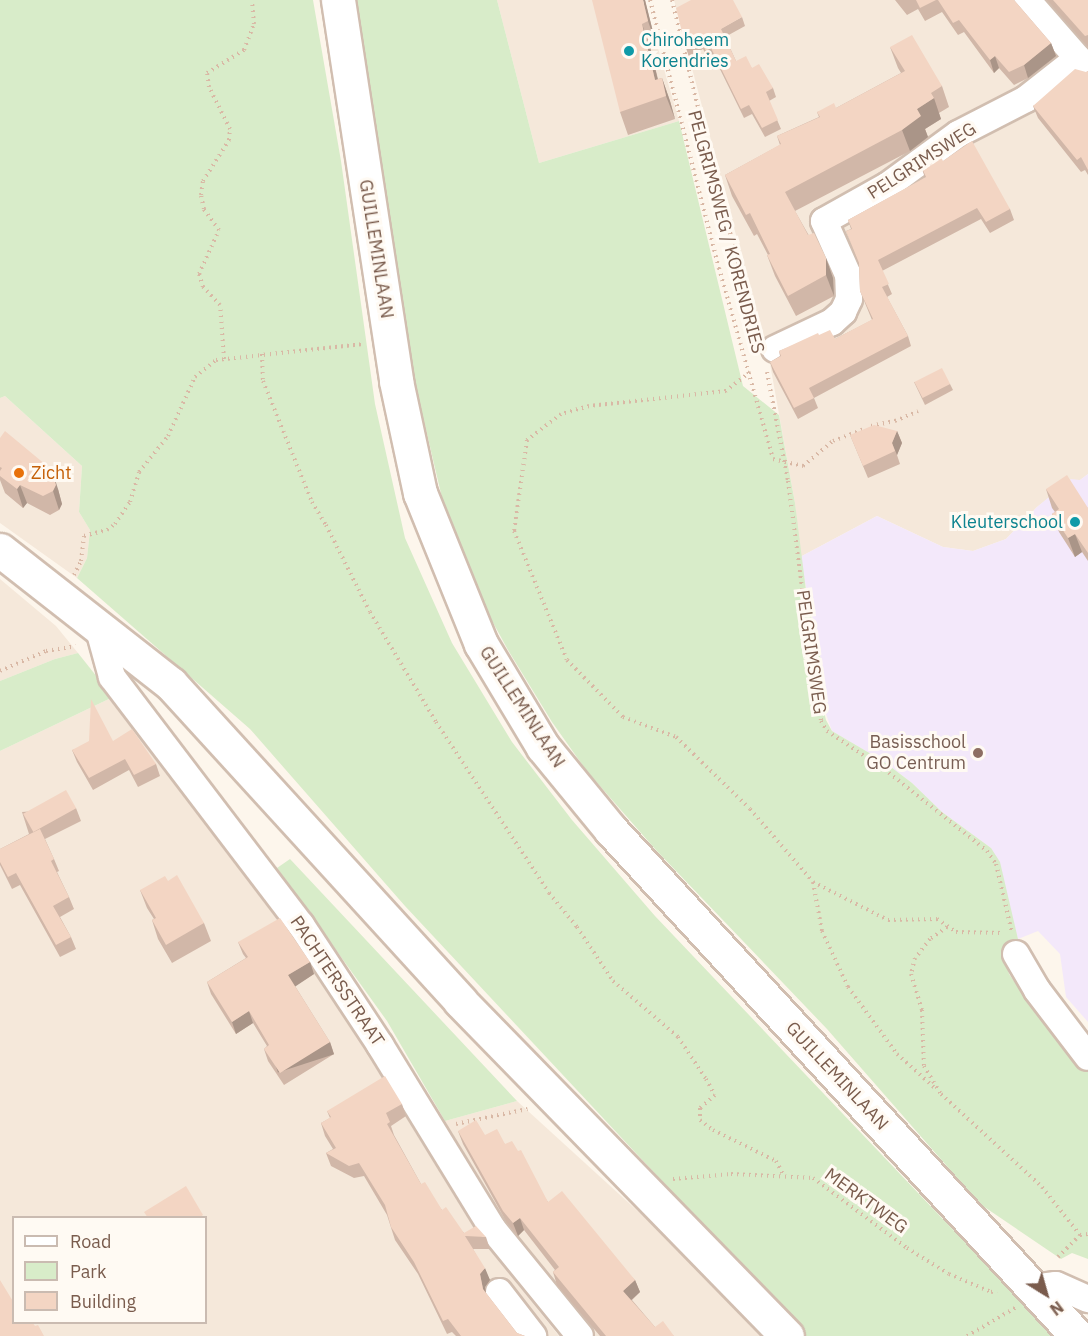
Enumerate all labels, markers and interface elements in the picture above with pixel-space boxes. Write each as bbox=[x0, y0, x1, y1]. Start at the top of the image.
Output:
place label: Chiroheem Korendries bbox=[641, 30, 729, 72]
marker: Chiroheem Korendries bbox=[622, 44, 636, 58]
street label: PELGRIMSWEG / KORENDRIES bbox=[683, 108, 769, 356]
street label: PELGRIMSWEG bbox=[864, 118, 980, 204]
street label: GUILLEMINLAAN bbox=[354, 178, 398, 320]
place label: Zicht bbox=[31, 462, 72, 484]
marker: Zicht bbox=[12, 466, 26, 480]
place label: Kleuterschool bbox=[951, 511, 1063, 533]
marker: Kleuterschool bbox=[1068, 515, 1082, 529]
street label: PELGRIMSWEG bbox=[792, 588, 830, 716]
street label: GUILLEMINLAAN bbox=[475, 642, 569, 772]
place label: Basisschool GO Centrum bbox=[866, 732, 966, 774]
marker: Basisschool GO Centrum bbox=[971, 746, 985, 760]
street label: PACHTERSSTRAAT bbox=[285, 912, 389, 1050]
street label: GUILLEMINLAAN bbox=[781, 1017, 893, 1135]
street label: MERKTWEG bbox=[820, 1164, 912, 1238]
legend bbox=[12, 1216, 207, 1324]
text: Road bbox=[70, 1230, 111, 1253]
text: Park bbox=[70, 1260, 106, 1283]
north arrow bbox=[1016, 1264, 1076, 1324]
text: Building bbox=[70, 1290, 136, 1313]
text: N bbox=[1046, 1297, 1067, 1320]

